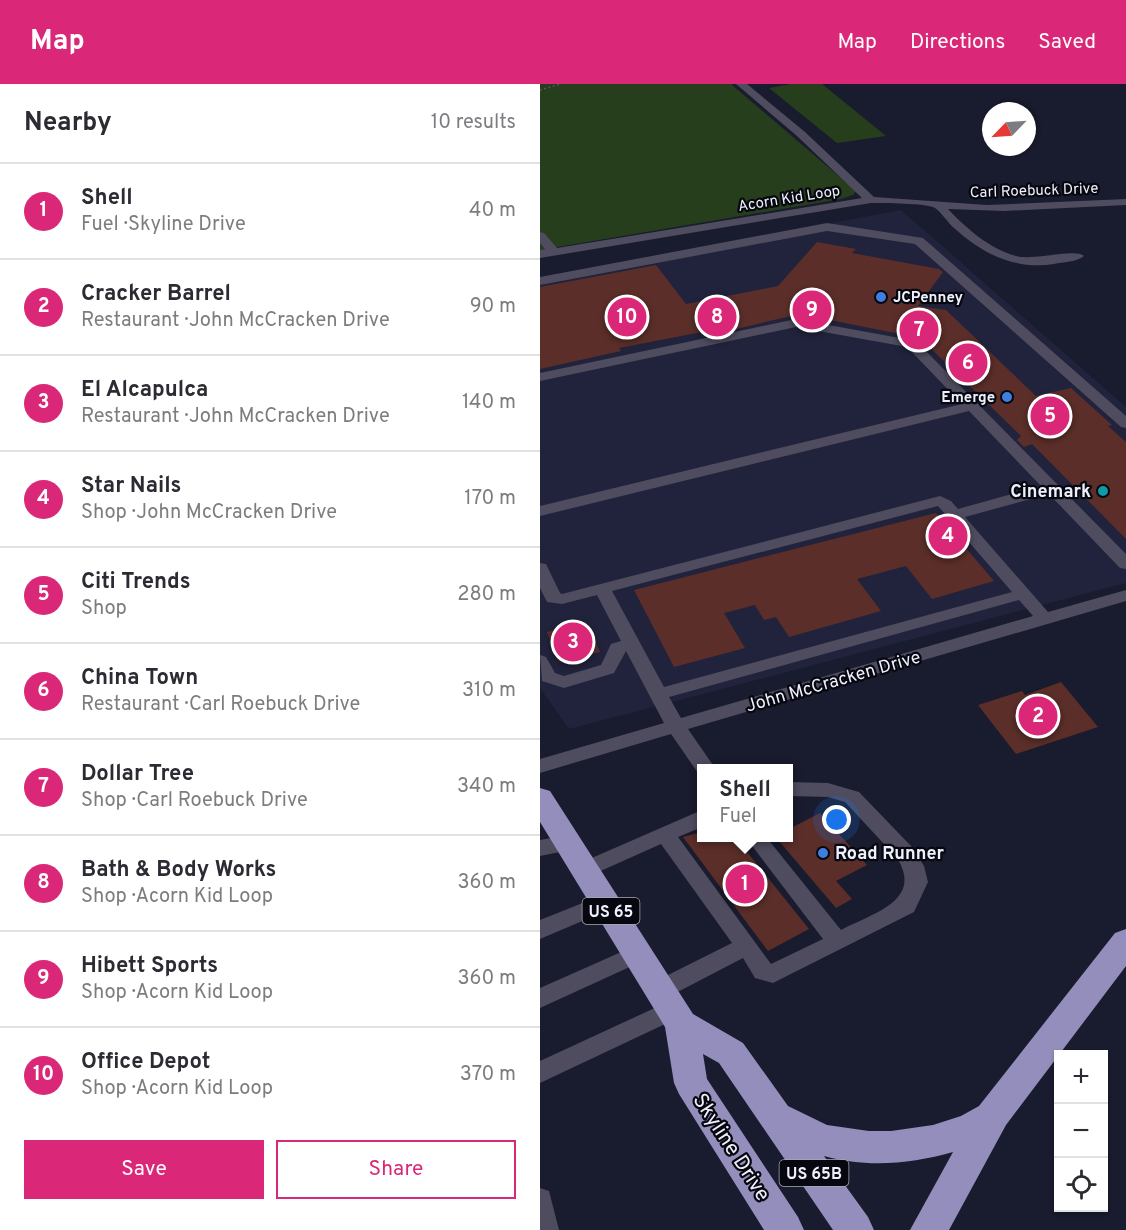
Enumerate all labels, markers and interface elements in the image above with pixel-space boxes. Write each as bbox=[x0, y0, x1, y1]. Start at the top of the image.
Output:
text: Map bbox=[30, 24, 85, 60]
text: Map bbox=[837, 29, 877, 56]
text: Directions bbox=[910, 29, 1005, 56]
text: Saved bbox=[1038, 29, 1096, 56]
north arrow bbox=[982, 102, 1036, 156]
text: Nearby bbox=[24, 107, 112, 140]
text: 10 results bbox=[431, 110, 516, 136]
street label: Carl Roebuck Drive bbox=[969, 180, 1099, 203]
street label: Acorn Kid Loop bbox=[737, 182, 842, 217]
text: Shell bbox=[81, 185, 133, 212]
text: 1 bbox=[40, 198, 48, 224]
text: 40 m bbox=[469, 198, 516, 224]
text: Fuel · Skyline Drive bbox=[81, 212, 246, 238]
text: Cracker Barrel bbox=[81, 281, 231, 308]
pin: 9 bbox=[792, 288, 832, 332]
place label: JCPenney bbox=[893, 289, 964, 308]
marker: JCPenney bbox=[874, 290, 888, 304]
text: 2 bbox=[37, 294, 50, 320]
text: 90 m bbox=[470, 294, 516, 320]
pin: 10 bbox=[608, 294, 646, 340]
pin: 8 bbox=[698, 294, 736, 340]
text: Restaurant · John McCracken Drive bbox=[81, 308, 390, 334]
pin: 7 bbox=[900, 308, 938, 352]
pin: 6 bbox=[948, 340, 988, 386]
text: El Alcapulca bbox=[81, 377, 208, 404]
place label: Emerge bbox=[941, 389, 995, 408]
text: 3 bbox=[38, 390, 50, 416]
text: 140 m bbox=[462, 390, 516, 416]
marker: Emerge bbox=[1000, 390, 1014, 404]
pin: 5 bbox=[1030, 394, 1070, 438]
text: Restaurant · John McCracken Drive bbox=[81, 404, 390, 430]
text: Star Nails bbox=[81, 473, 181, 500]
place label: Cinemark bbox=[1010, 481, 1091, 504]
marker: Cinemark bbox=[1096, 484, 1110, 498]
text: 4 bbox=[37, 486, 50, 512]
text: 170 m bbox=[464, 486, 516, 512]
text: Shop · John McCracken Drive bbox=[81, 500, 337, 526]
pin: 4 bbox=[928, 514, 968, 558]
text: Citi Trends bbox=[81, 569, 191, 596]
text: 5 bbox=[37, 582, 50, 608]
text: 280 m bbox=[457, 582, 516, 608]
text: Shop bbox=[81, 596, 127, 622]
pin: 3 bbox=[554, 620, 592, 664]
street label: John McCracken Drive bbox=[743, 646, 923, 718]
text: China Town bbox=[81, 665, 198, 692]
text: 6 bbox=[37, 678, 50, 704]
text: 310 m bbox=[462, 678, 516, 704]
text: Restaurant · Carl Roebuck Drive bbox=[81, 692, 360, 718]
pin: 2 bbox=[1018, 694, 1058, 738]
text: Dollar Tree bbox=[81, 761, 194, 788]
popup bbox=[697, 764, 793, 842]
text: 7 bbox=[38, 774, 49, 800]
text: 340 m bbox=[457, 774, 516, 800]
text: Shell bbox=[719, 777, 771, 804]
text: Shop · Carl Roebuck Drive bbox=[81, 788, 308, 814]
text: Fuel bbox=[719, 804, 757, 830]
your location bbox=[822, 805, 851, 834]
place label: Road Runner bbox=[835, 843, 945, 866]
marker: Road Runner bbox=[816, 846, 830, 860]
text: Bath & Body Works bbox=[81, 857, 276, 884]
pin: 1 bbox=[726, 862, 764, 906]
text: 8 bbox=[37, 870, 50, 896]
text: 360 m bbox=[458, 870, 516, 896]
text: Shop · Acorn Kid Loop bbox=[81, 884, 273, 910]
road number: US 65 bbox=[582, 898, 640, 924]
text: Hibett Sports bbox=[81, 953, 218, 980]
text: 9 bbox=[37, 966, 50, 992]
text: 360 m bbox=[458, 966, 516, 992]
text: Shop · Acorn Kid Loop bbox=[81, 980, 273, 1006]
text: Office Depot bbox=[81, 1049, 210, 1076]
map controls bbox=[1054, 1050, 1108, 1212]
button: + bbox=[1054, 1050, 1108, 1104]
text: 10 bbox=[33, 1062, 54, 1088]
text: 370 m bbox=[460, 1062, 516, 1088]
text: Shop · Acorn Kid Loop bbox=[81, 1076, 273, 1102]
street label: Skyline Drive bbox=[686, 1089, 776, 1207]
button: − bbox=[1054, 1104, 1108, 1158]
button: Save bbox=[24, 1140, 264, 1199]
button: Share bbox=[276, 1140, 516, 1199]
button: locate bbox=[1054, 1158, 1108, 1212]
road number: US 65B bbox=[780, 1160, 848, 1186]

